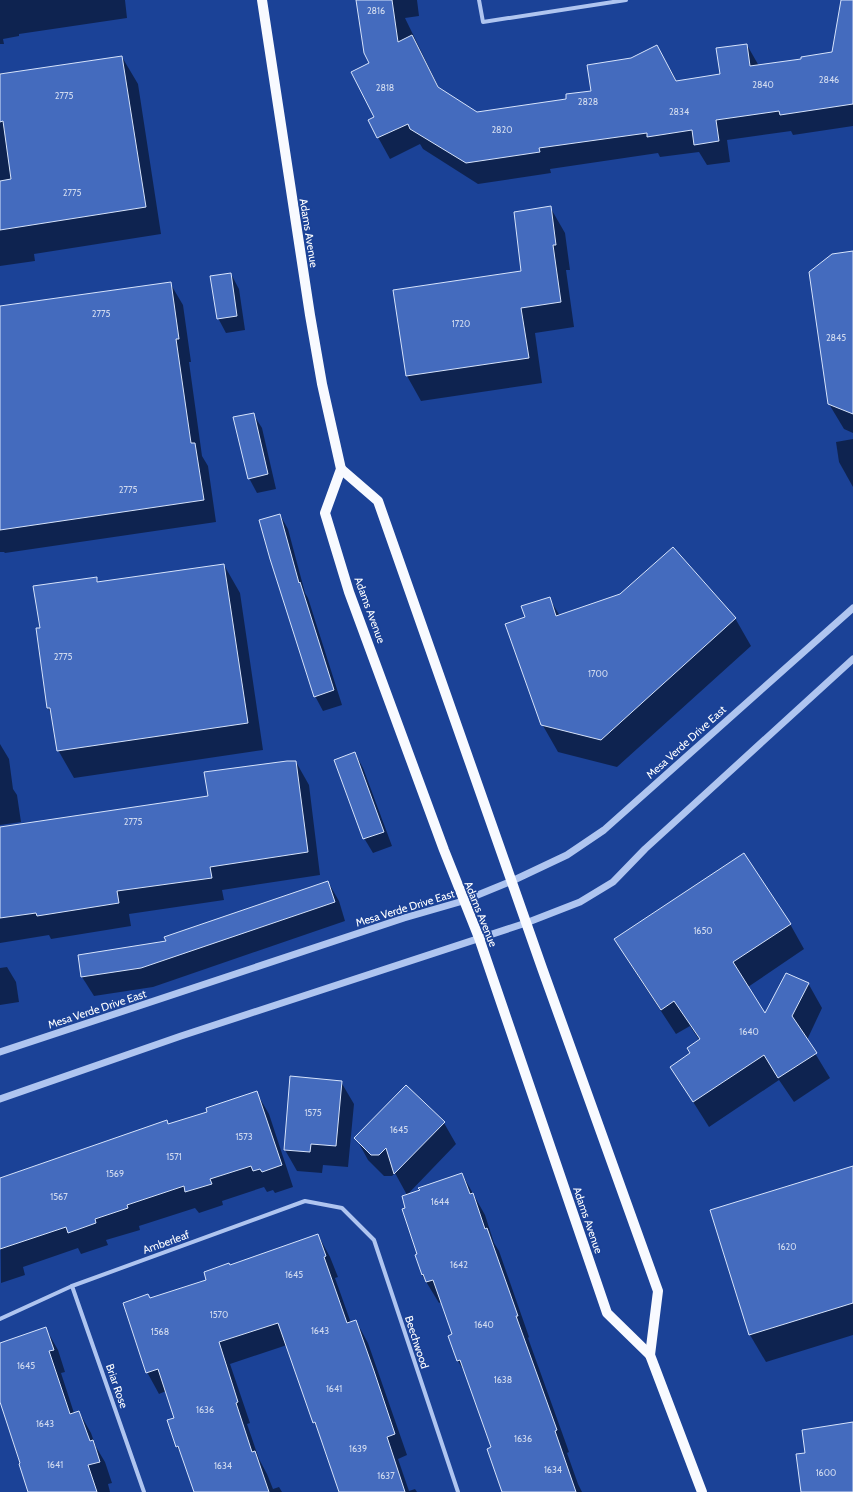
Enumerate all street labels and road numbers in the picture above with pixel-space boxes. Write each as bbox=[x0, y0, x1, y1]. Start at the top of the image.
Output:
street label: Adams Avenue bbox=[297, 198, 321, 269]
street label: Adams Avenue bbox=[352, 575, 389, 645]
street label: Mesa Verde Drive East bbox=[643, 702, 729, 782]
street label: Adams Avenue bbox=[461, 879, 501, 949]
street label: Mesa Verde Drive East bbox=[354, 886, 456, 930]
street label: Mesa Verde Drive East bbox=[46, 986, 148, 1032]
street label: Adams Avenue bbox=[570, 1185, 606, 1256]
street label: Amberleaf bbox=[141, 1227, 192, 1257]
street label: Beechwood bbox=[402, 1314, 432, 1370]
street label: Briar Rose bbox=[103, 1362, 131, 1410]

